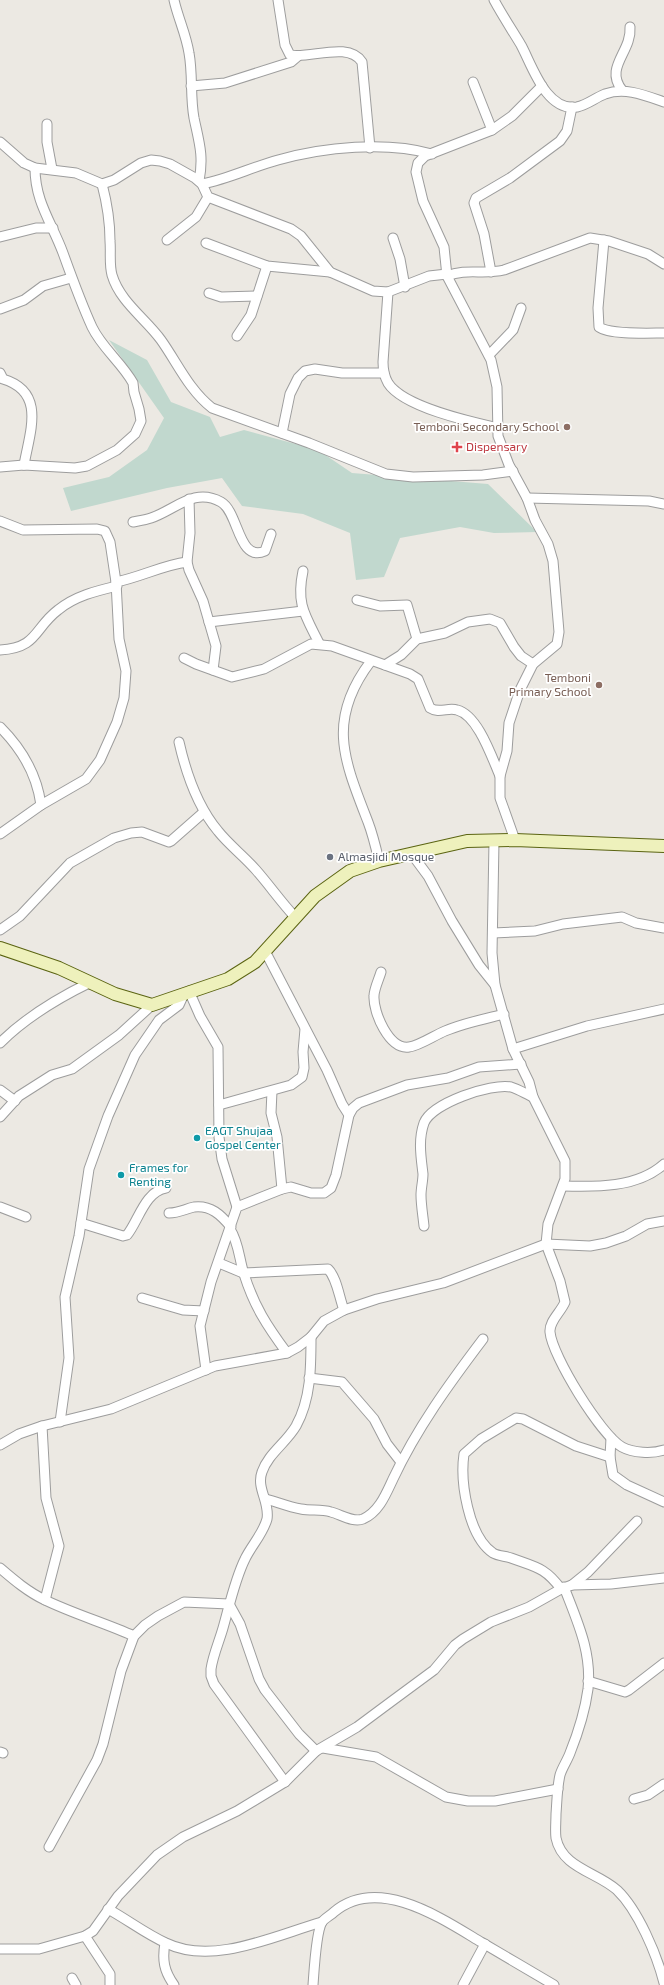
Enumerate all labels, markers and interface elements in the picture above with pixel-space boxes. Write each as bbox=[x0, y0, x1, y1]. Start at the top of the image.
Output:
place label: Temboni Secondary School bbox=[414, 419, 559, 433]
marker: Temboni Secondary School bbox=[562, 422, 572, 432]
place label: Dispensary bbox=[466, 439, 528, 453]
marker: Dispensary bbox=[451, 441, 463, 453]
place label: Temboni Primary School bbox=[509, 670, 591, 698]
marker: Temboni Primary School bbox=[594, 680, 604, 690]
place label: Almasjidi Mosque bbox=[338, 849, 434, 864]
marker: Almasjidi Mosque bbox=[325, 852, 335, 862]
place label: EAGT Shujaa Gospel Center bbox=[205, 1123, 281, 1151]
marker: EAGT Shujaa Gospel Center bbox=[192, 1133, 202, 1143]
place label: Frames for Renting bbox=[129, 1160, 188, 1188]
marker: Frames for Renting bbox=[116, 1170, 126, 1180]

